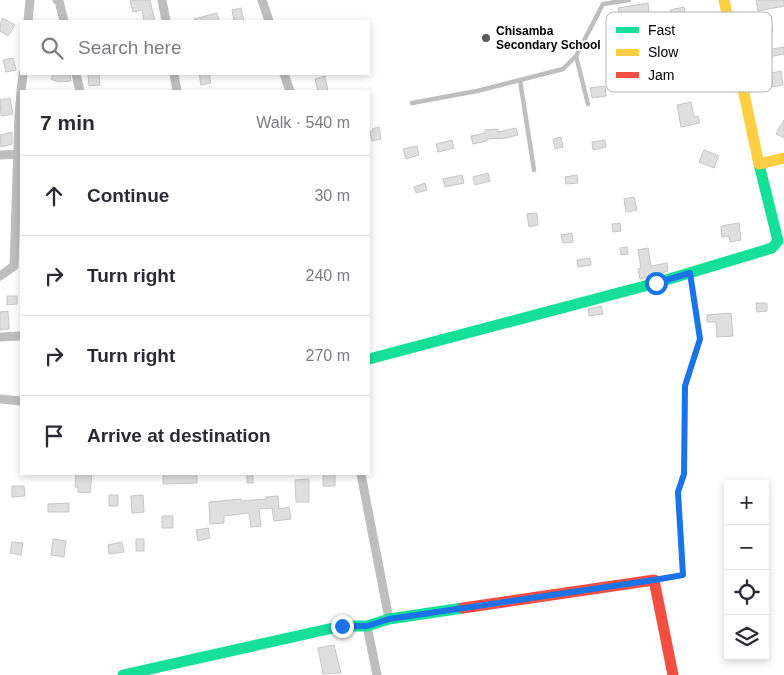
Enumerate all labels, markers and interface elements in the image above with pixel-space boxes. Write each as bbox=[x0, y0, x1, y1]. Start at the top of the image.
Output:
legend bbox=[606, 12, 772, 92]
search box bbox=[20, 20, 370, 75]
text: Fast bbox=[648, 22, 675, 38]
place label: Chisamba Secondary School bbox=[496, 24, 601, 52]
marker: Chisamba Secondary School bbox=[480, 32, 492, 44]
icon: search bbox=[38, 34, 66, 62]
text: Search here bbox=[78, 37, 182, 58]
text: Slow bbox=[648, 44, 679, 60]
text: Jam bbox=[648, 67, 674, 83]
text: 7 min bbox=[40, 111, 95, 134]
text: Walk · 540 m bbox=[256, 114, 350, 131]
icon: ahead bbox=[40, 182, 68, 210]
text: Continue bbox=[87, 185, 169, 206]
text: 30 m bbox=[314, 187, 350, 204]
icon: right bbox=[40, 262, 68, 290]
text: Turn right bbox=[87, 265, 175, 286]
text: 240 m bbox=[306, 267, 350, 284]
route start bbox=[645, 272, 668, 295]
icon: right bbox=[40, 342, 68, 370]
text: Turn right bbox=[87, 345, 175, 366]
text: 270 m bbox=[306, 347, 350, 364]
icon: arrive bbox=[40, 422, 68, 450]
text: Arrive at destination bbox=[87, 425, 271, 446]
map controls bbox=[724, 480, 769, 660]
button: + bbox=[724, 480, 769, 525]
button: − bbox=[724, 525, 769, 570]
button: locate bbox=[724, 570, 769, 615]
route end bbox=[331, 615, 354, 638]
button: layers bbox=[724, 615, 769, 660]

